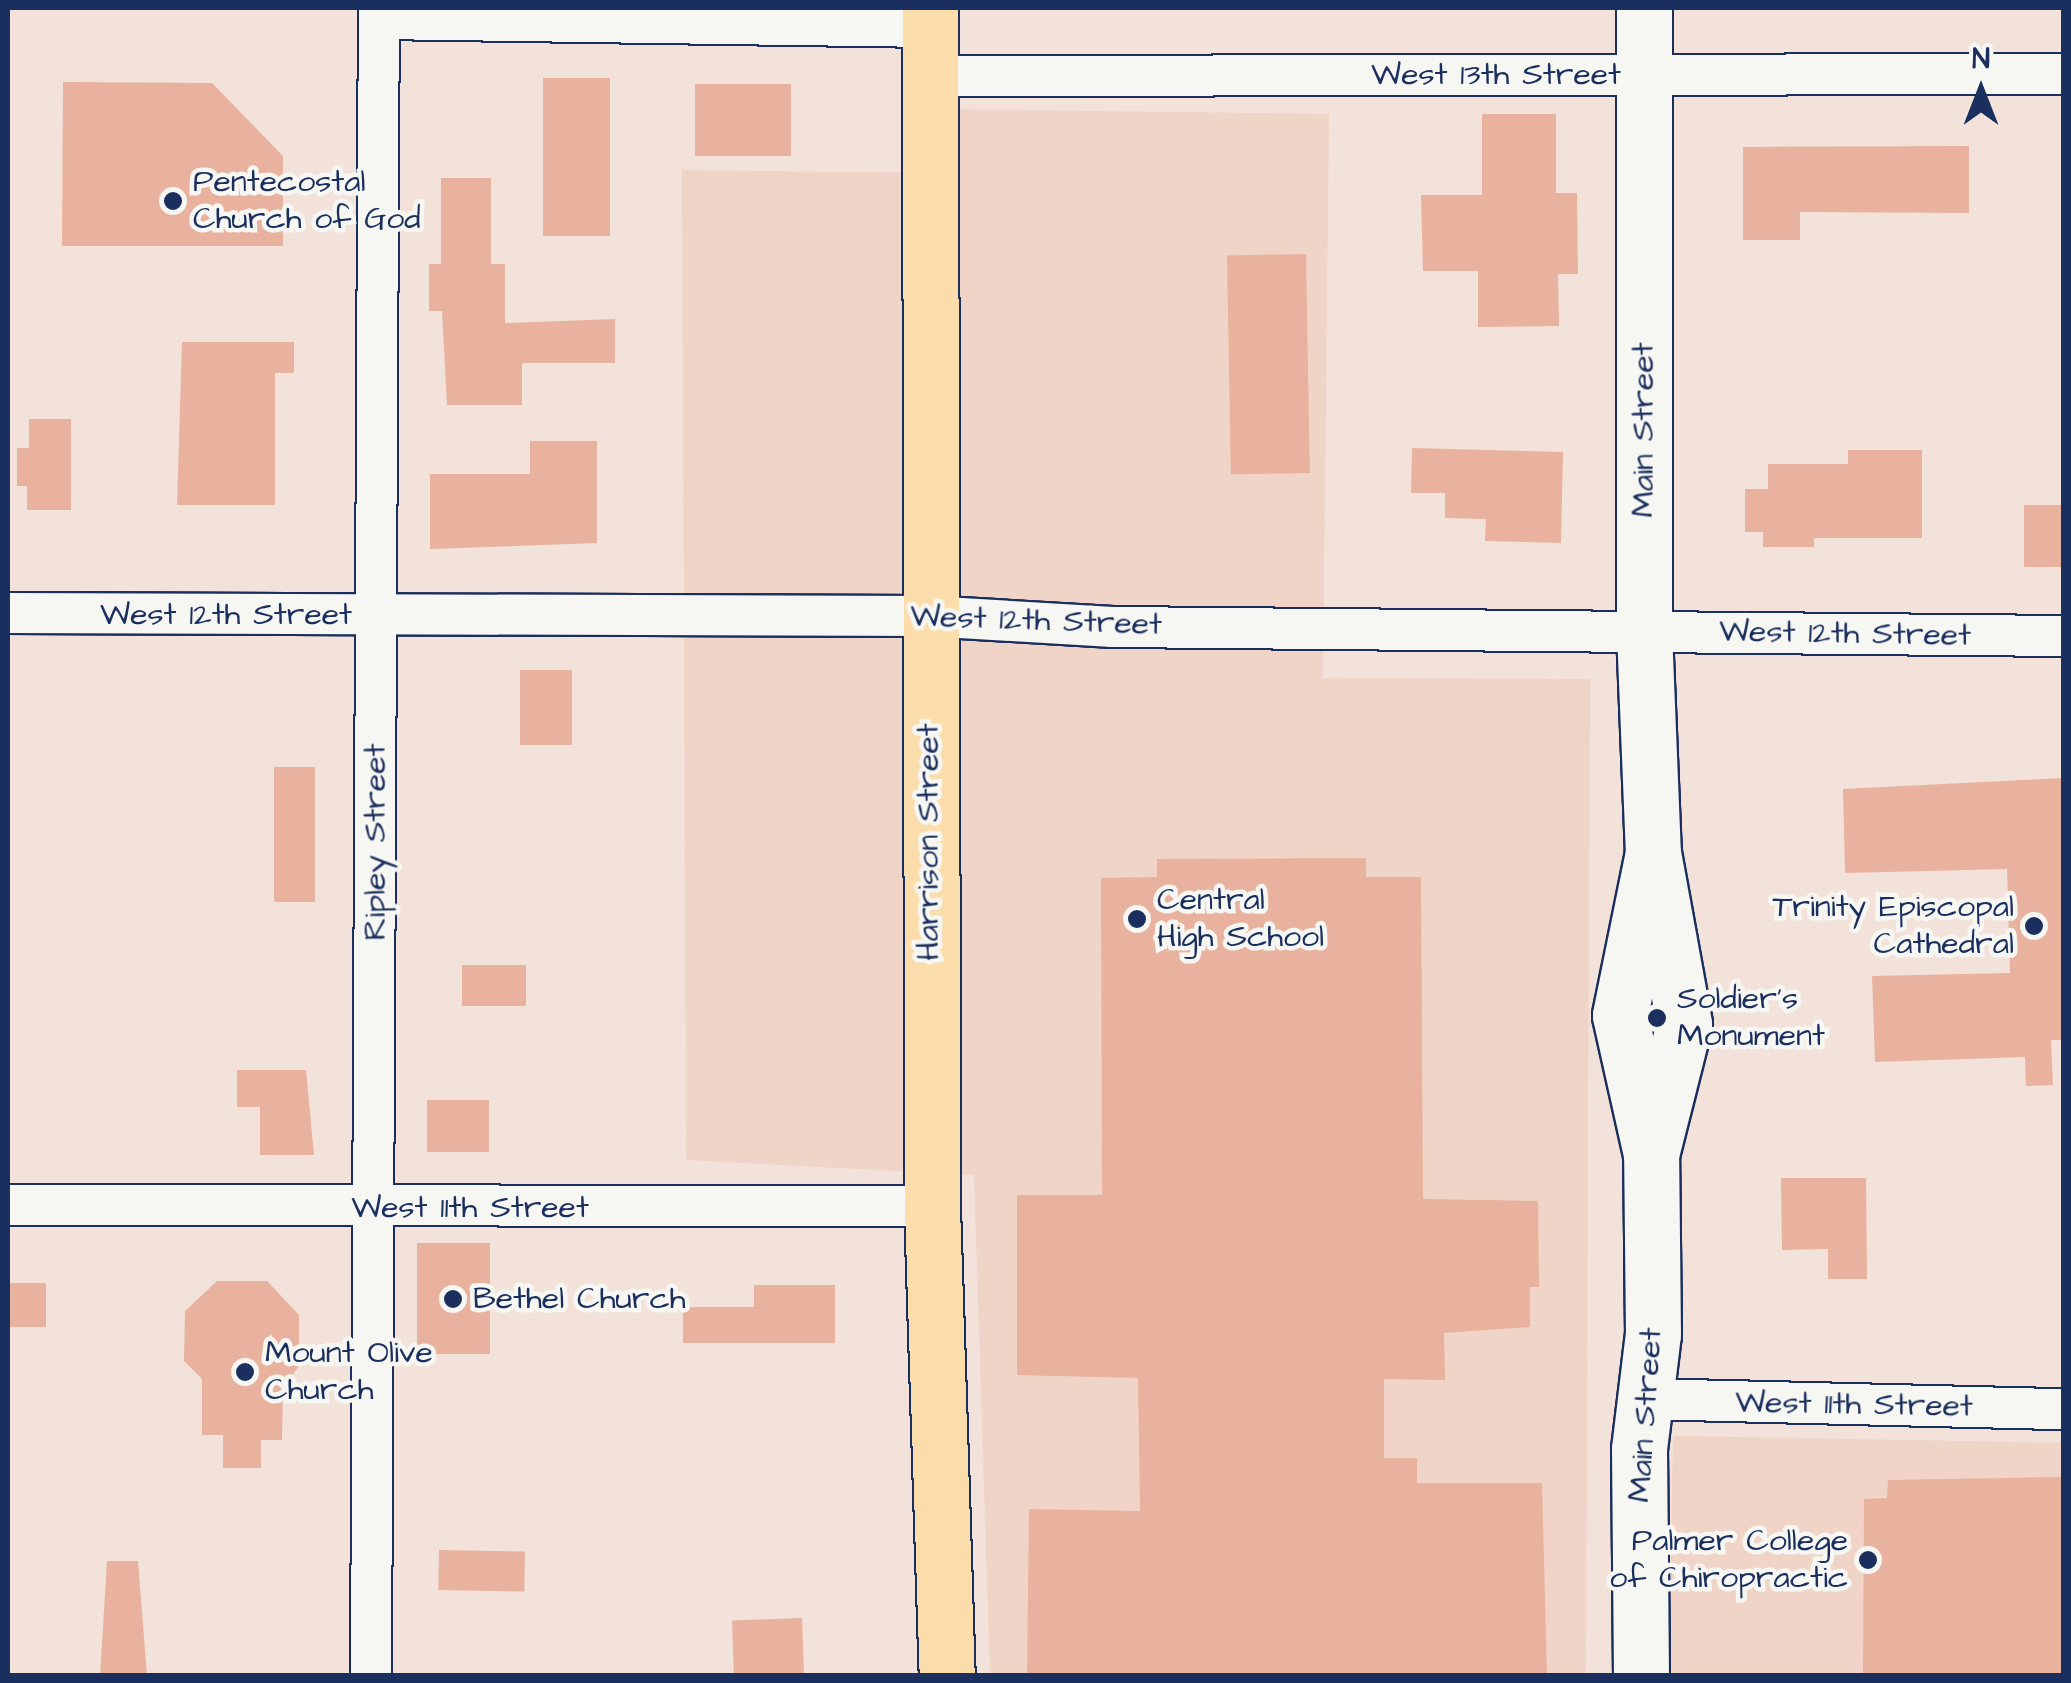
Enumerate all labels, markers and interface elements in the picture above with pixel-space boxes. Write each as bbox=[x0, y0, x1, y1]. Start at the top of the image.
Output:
north arrow bbox=[1931, 40, 2031, 140]
text: N bbox=[1972, 40, 1990, 79]
street label: West 13th Street bbox=[1371, 56, 1621, 94]
place label: Pentecostal Church of God bbox=[193, 164, 421, 239]
marker: Pentecostal Church of God bbox=[162, 190, 184, 212]
street label: Main Street bbox=[1625, 342, 1663, 518]
street label: West 12th Street bbox=[100, 596, 352, 634]
street label: West 12th Street bbox=[909, 597, 1163, 645]
street label: West 12th Street bbox=[1719, 613, 1971, 655]
street label: Harrison Street bbox=[910, 723, 948, 961]
street label: Ripley Street bbox=[357, 744, 395, 940]
place label: Central High School bbox=[1157, 882, 1324, 957]
place label: Trinity Episcopal Cathedral bbox=[1772, 889, 2014, 964]
marker: Central High School bbox=[1126, 908, 1148, 930]
marker: Trinity Episcopal Cathedral bbox=[2023, 915, 2045, 937]
place label: Soldier's Monument bbox=[1677, 981, 1825, 1056]
marker: Soldier's Monument bbox=[1646, 1007, 1668, 1029]
street label: West 11th Street bbox=[351, 1189, 589, 1227]
place label: Bethel Church bbox=[473, 1280, 686, 1318]
marker: Bethel Church bbox=[442, 1288, 464, 1310]
street label: Main Street bbox=[1621, 1326, 1671, 1504]
place label: Mount Olive Church bbox=[265, 1335, 433, 1410]
marker: Mount Olive Church bbox=[234, 1361, 256, 1383]
street label: West 11th Street bbox=[1735, 1384, 1973, 1426]
place label: Palmer College of Chiropractic bbox=[1609, 1523, 1848, 1598]
marker: Palmer College of Chiropractic bbox=[1857, 1549, 1879, 1571]

